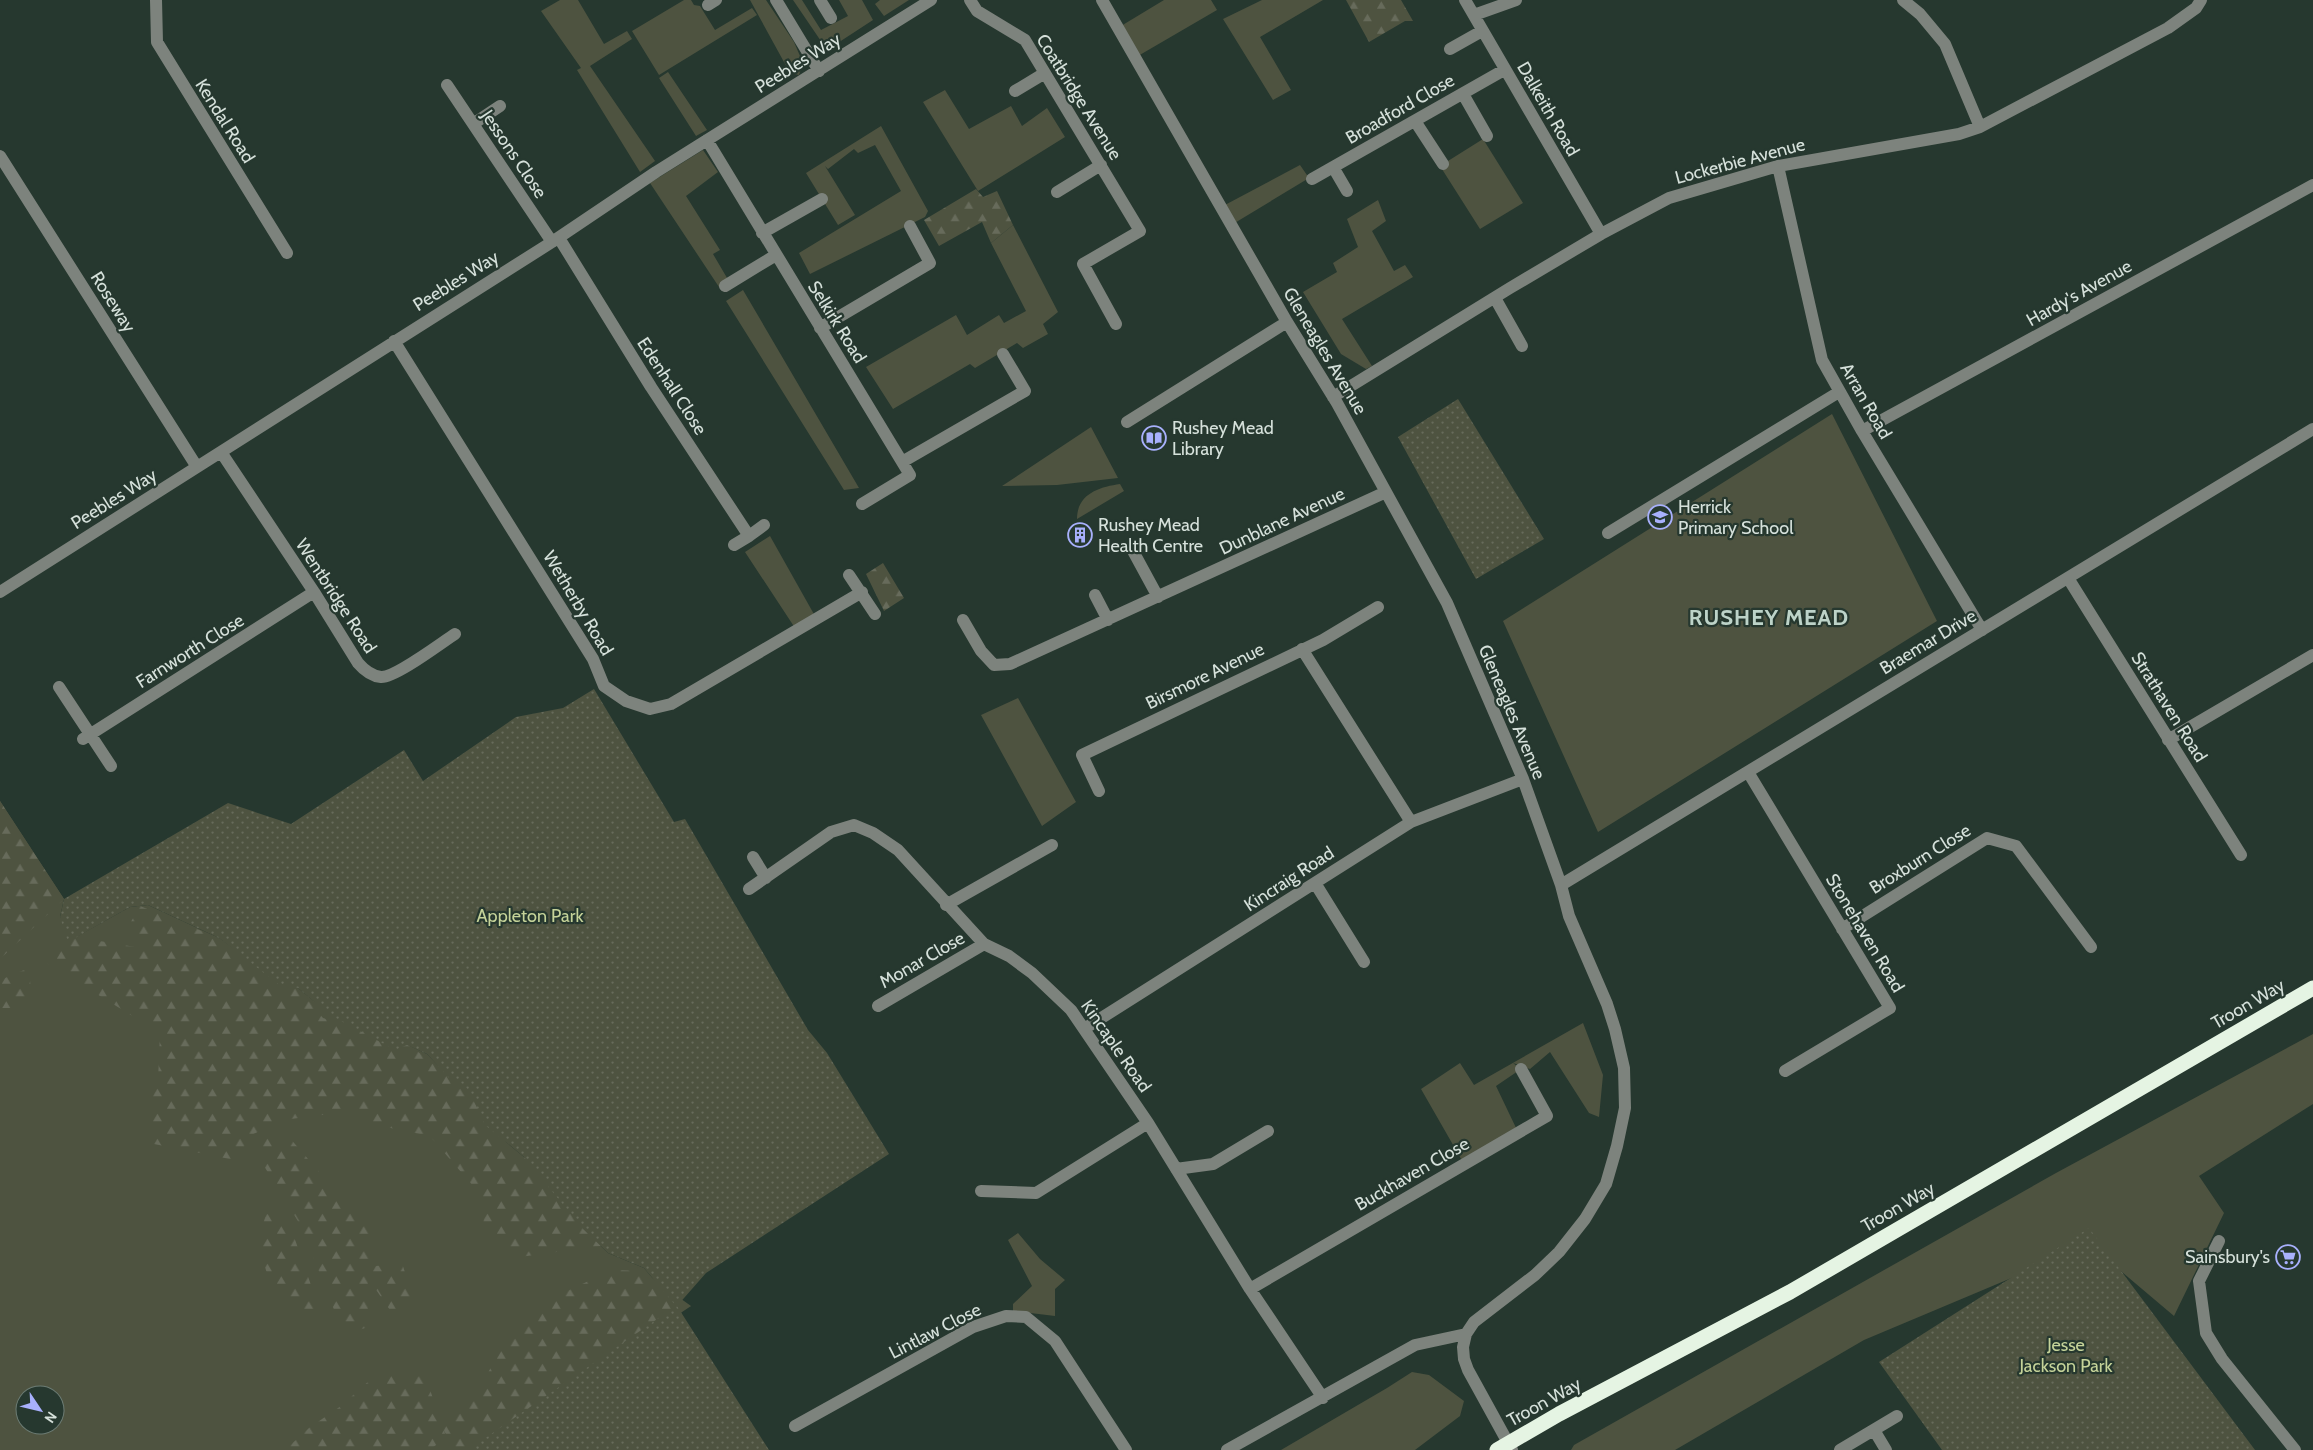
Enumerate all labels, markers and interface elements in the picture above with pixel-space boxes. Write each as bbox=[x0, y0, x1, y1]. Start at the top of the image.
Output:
street label: Peebles Way bbox=[751, 28, 845, 98]
street label: Coatbridge Avenue bbox=[1032, 30, 1126, 164]
street label: Dalkeith Road bbox=[1512, 58, 1584, 160]
street label: Broadford Close bbox=[1342, 69, 1458, 149]
street label: Kendal Road bbox=[191, 75, 259, 167]
street label: Jessons Close bbox=[476, 105, 552, 202]
street label: Lockerbie Avenue bbox=[1673, 133, 1807, 189]
street label: Peebles Way bbox=[409, 246, 503, 316]
street label: Hardy's Avenue bbox=[2022, 255, 2136, 331]
street label: Roseway bbox=[86, 268, 140, 336]
street label: Selkirk Road bbox=[803, 277, 871, 367]
street label: Gleneagles Avenue bbox=[1278, 284, 1372, 418]
street label: Edenhall Close bbox=[632, 333, 712, 439]
street label: Arran Road bbox=[1835, 359, 1897, 443]
place label: Rushey Mead Library bbox=[1172, 417, 1274, 460]
library icon: Rushey Mead Library bbox=[1141, 425, 1167, 451]
street label: Peebles Way bbox=[67, 464, 161, 534]
street label: Dunblane Avenue bbox=[1216, 482, 1348, 560]
place label: Herrick Primary School bbox=[1678, 496, 1794, 539]
school or university icon: Herrick Primary School bbox=[1647, 504, 1673, 530]
place label: Rushey Mead Health Centre bbox=[1098, 514, 1203, 557]
building icon: Rushey Mead Health Centre bbox=[1067, 522, 1093, 548]
street label: Wentbridge Road bbox=[291, 535, 381, 657]
street label: Wetherby Road bbox=[538, 547, 618, 659]
district label: RUSHEY MEAD bbox=[1689, 604, 1849, 631]
street label: Braemar Drive bbox=[1876, 605, 1980, 679]
street label: Farnworth Close bbox=[132, 609, 248, 693]
street label: Birsmore Avenue bbox=[1142, 638, 1268, 714]
street label: Gleneagles Avenue bbox=[1474, 641, 1550, 783]
street label: Strathaven Road bbox=[2126, 648, 2212, 766]
street label: Broxburn Close bbox=[1865, 819, 1975, 899]
street label: Kincraig Road bbox=[1240, 842, 1338, 916]
street label: Stonehaven Road bbox=[1821, 870, 1909, 996]
park label: Appleton Park bbox=[477, 905, 584, 927]
street label: Monar Close bbox=[876, 927, 968, 993]
street label: Troon Way bbox=[2207, 974, 2289, 1034]
street label: Kincaple Road bbox=[1076, 996, 1156, 1096]
street label: Buckhaven Close bbox=[1351, 1132, 1473, 1216]
street label: Troon Way bbox=[1857, 1177, 1939, 1237]
supermarket icon: Sainsbury's bbox=[2275, 1244, 2301, 1270]
place label: Sainsbury's bbox=[2185, 1246, 2270, 1268]
street label: Lintlaw Close bbox=[885, 1298, 985, 1364]
park label: Jesse Jackson Park bbox=[2018, 1334, 2114, 1377]
street label: Troon Way bbox=[1503, 1373, 1585, 1431]
north arrow bbox=[15, 1385, 65, 1435]
text: N bbox=[40, 1408, 61, 1427]

